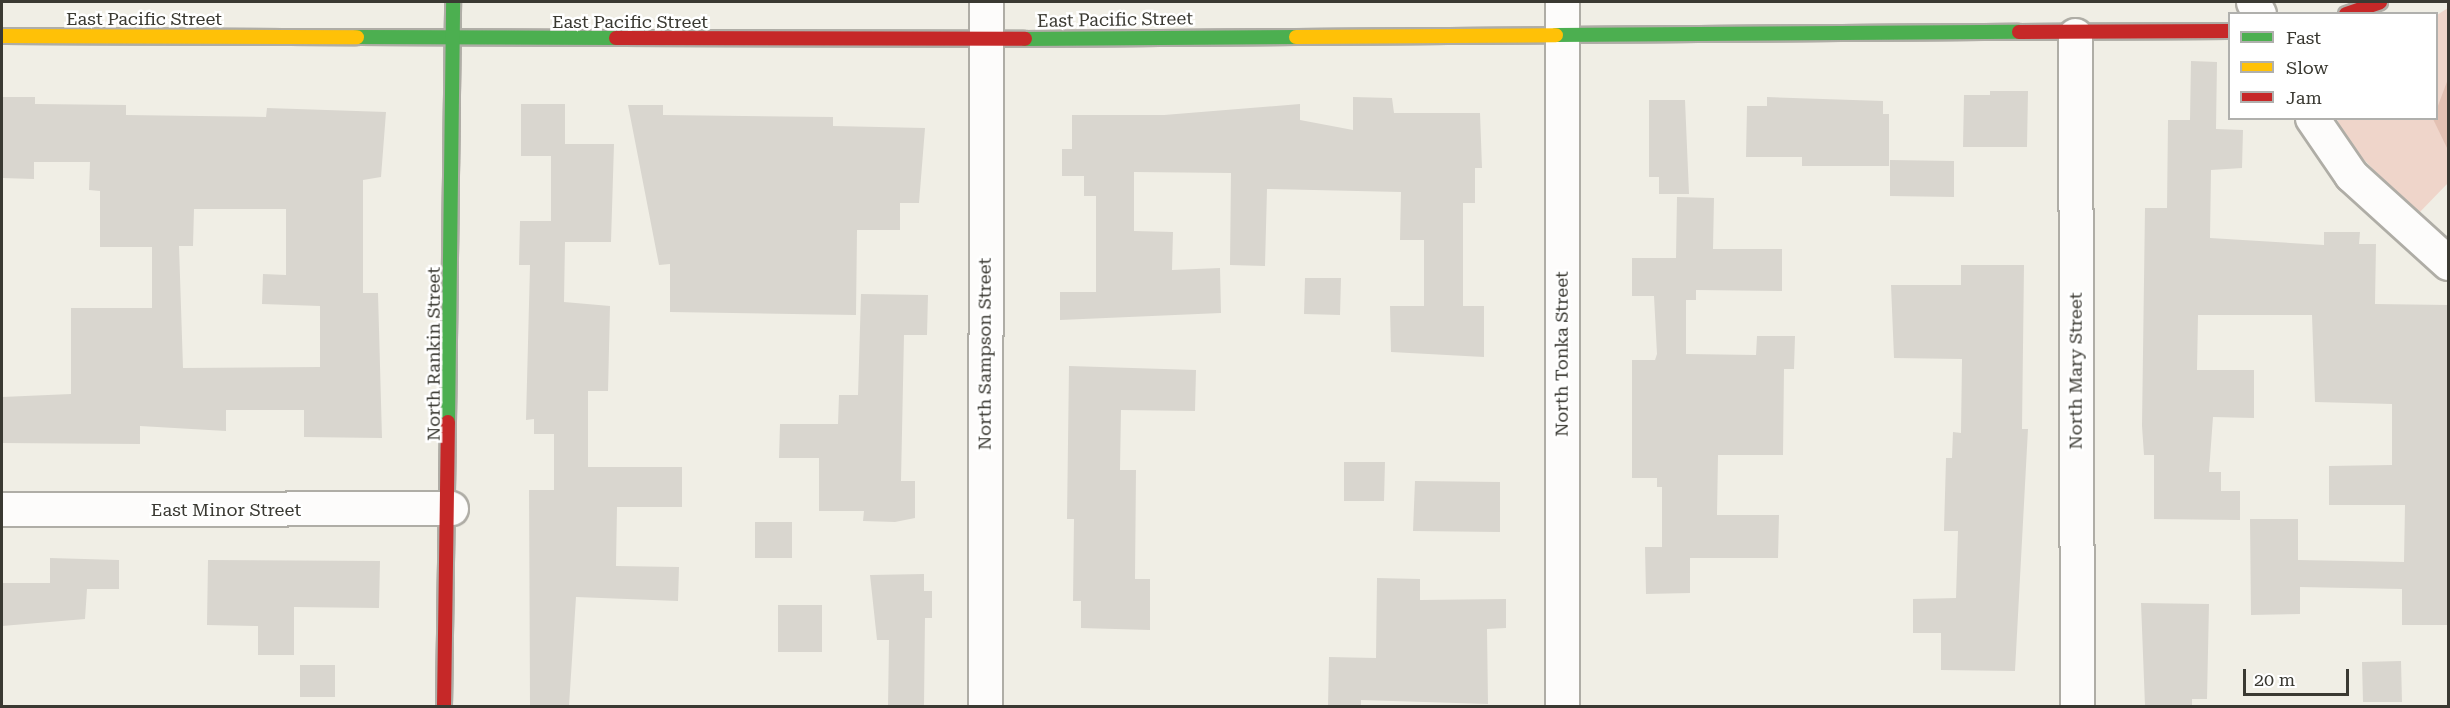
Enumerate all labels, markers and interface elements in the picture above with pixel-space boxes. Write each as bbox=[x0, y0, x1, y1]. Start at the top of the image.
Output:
street label: East Pacific Street bbox=[66, 8, 222, 30]
street label: East Pacific Street bbox=[1037, 8, 1193, 32]
street label: East Pacific Street bbox=[552, 11, 708, 33]
legend bbox=[2228, 12, 2438, 120]
text: Fast bbox=[2286, 27, 2321, 48]
text: Slow bbox=[2286, 57, 2328, 78]
text: Jam bbox=[2286, 87, 2322, 108]
street label: North Sampson Street bbox=[974, 258, 996, 450]
street label: North Rankin Street bbox=[423, 267, 445, 441]
street label: North Tonka Street bbox=[1551, 271, 1573, 437]
street label: North Mary Street bbox=[2065, 292, 2087, 450]
street label: East Minor Street bbox=[151, 499, 301, 521]
scale bar bbox=[2246, 657, 2352, 695]
text: 20 m bbox=[2254, 669, 2295, 690]

